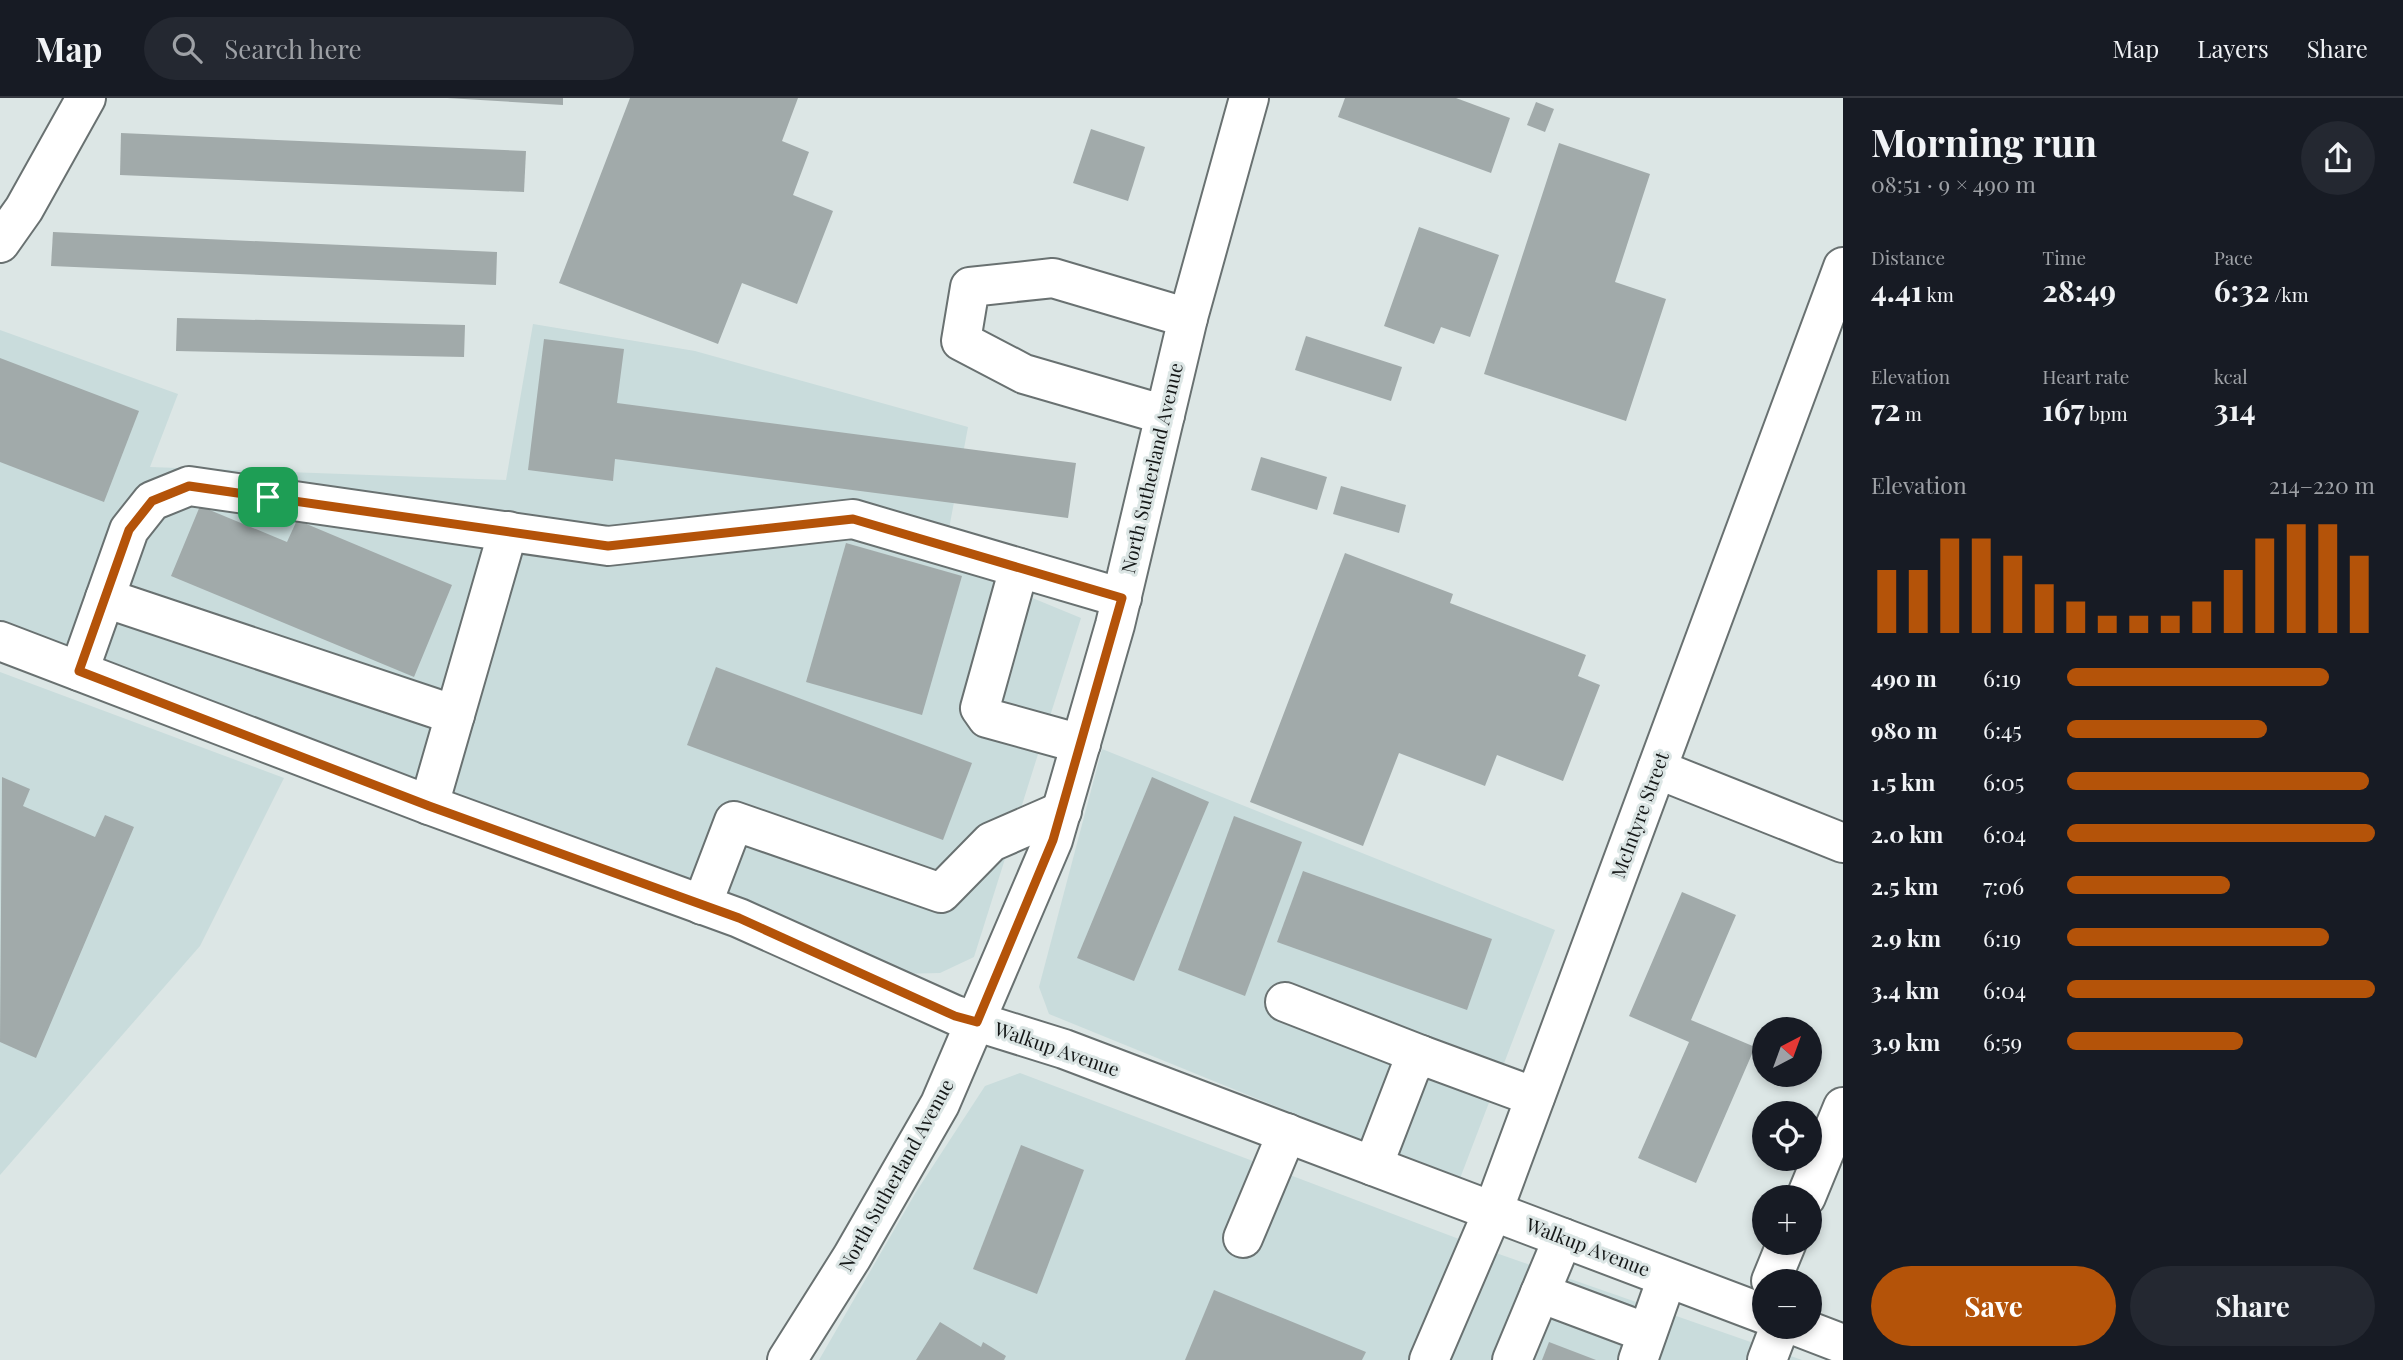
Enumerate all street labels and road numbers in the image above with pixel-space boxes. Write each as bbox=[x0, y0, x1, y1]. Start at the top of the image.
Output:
street label: North Sutherland Avenue bbox=[1114, 360, 1188, 576]
street label: McIntyre Street bbox=[1604, 747, 1674, 882]
street label: Walkup Avenue bbox=[990, 1014, 1123, 1082]
street label: North Sutherland Avenue bbox=[832, 1074, 959, 1275]
street label: Walkup Avenue bbox=[1522, 1210, 1654, 1282]

